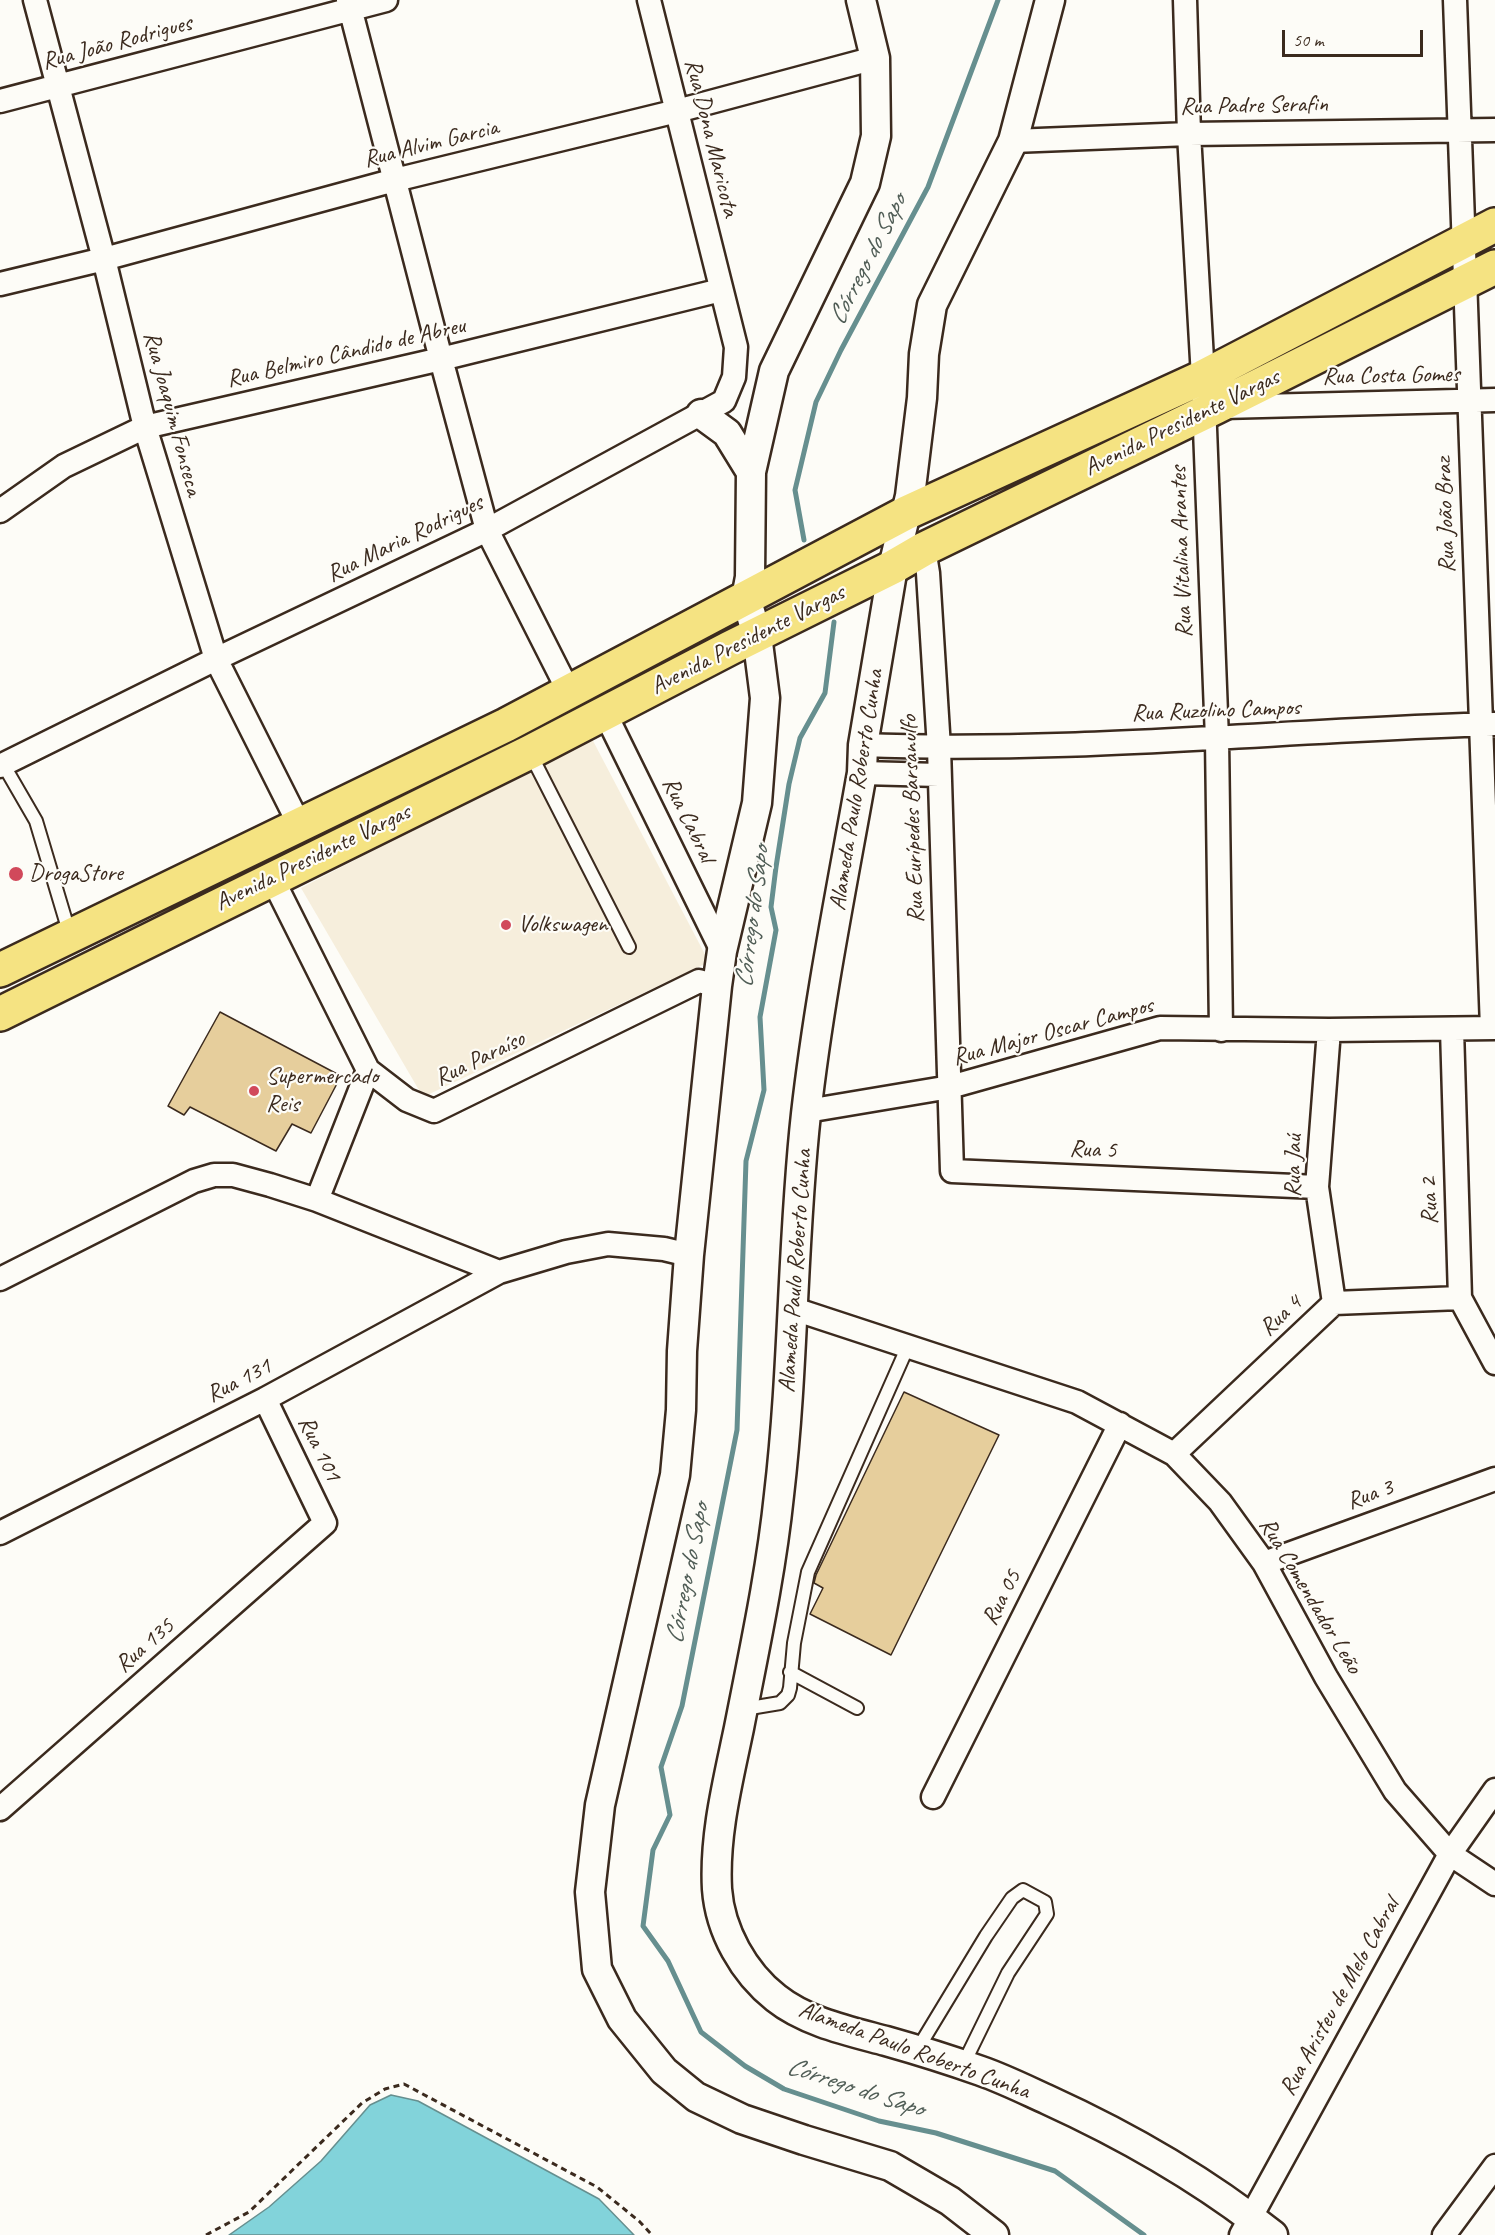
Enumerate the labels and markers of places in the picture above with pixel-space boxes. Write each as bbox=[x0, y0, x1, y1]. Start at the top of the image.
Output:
place label: DrogaStore bbox=[29, 860, 123, 888]
marker: DrogaStore bbox=[7, 865, 25, 883]
place label: Volkswagen bbox=[518, 911, 608, 939]
marker: Volkswagen bbox=[499, 918, 513, 932]
place label: Supermercado Reis bbox=[266, 1063, 378, 1119]
marker: Supermercado Reis bbox=[247, 1084, 261, 1098]

